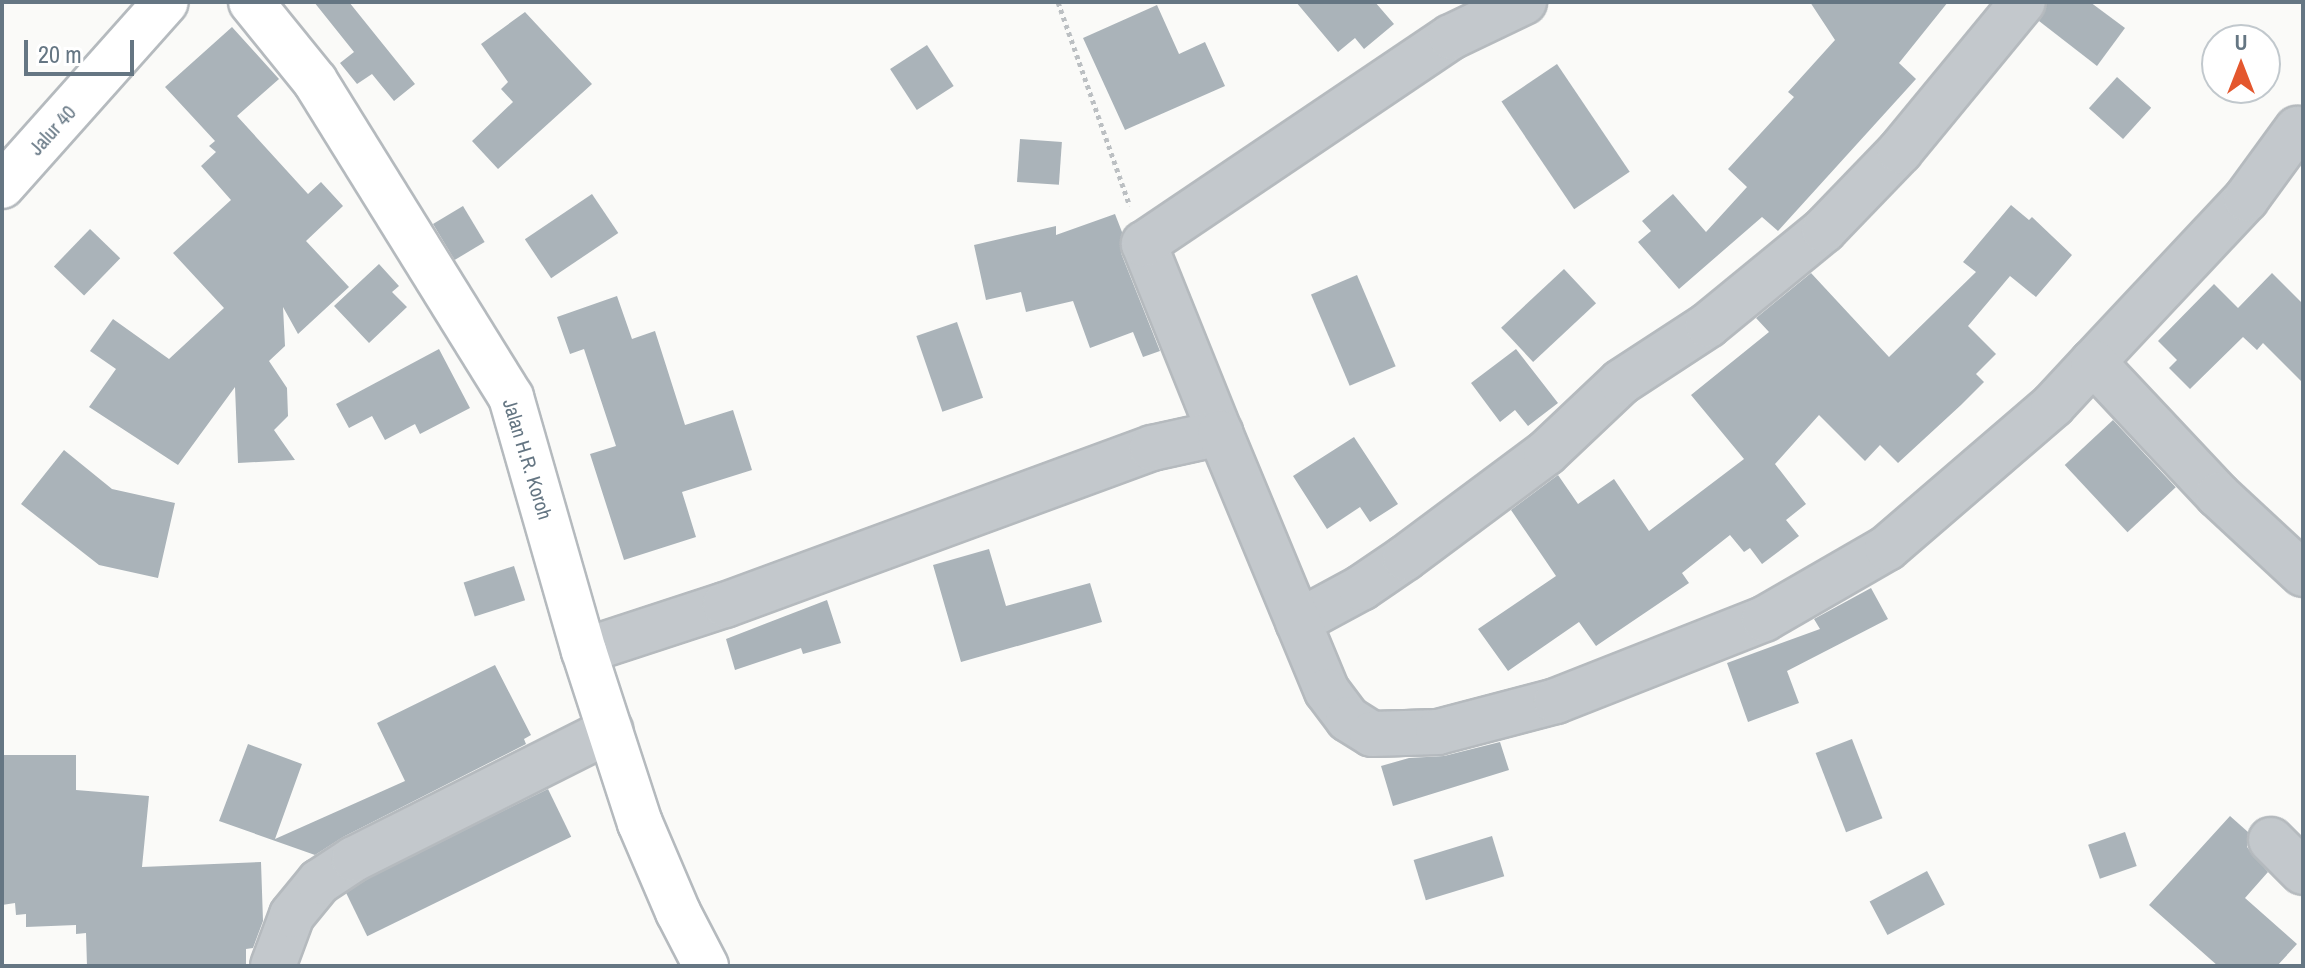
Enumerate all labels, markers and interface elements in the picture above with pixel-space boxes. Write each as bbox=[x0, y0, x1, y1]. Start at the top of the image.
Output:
scale bar bbox=[28, 24, 138, 74]
north arrow bbox=[2201, 24, 2281, 104]
text: U bbox=[2234, 27, 2248, 57]
text: 20 m bbox=[38, 38, 82, 70]
street label: Jalur 40 bbox=[24, 100, 80, 160]
street label: Jalan H.R. Koroh bbox=[498, 396, 558, 522]

